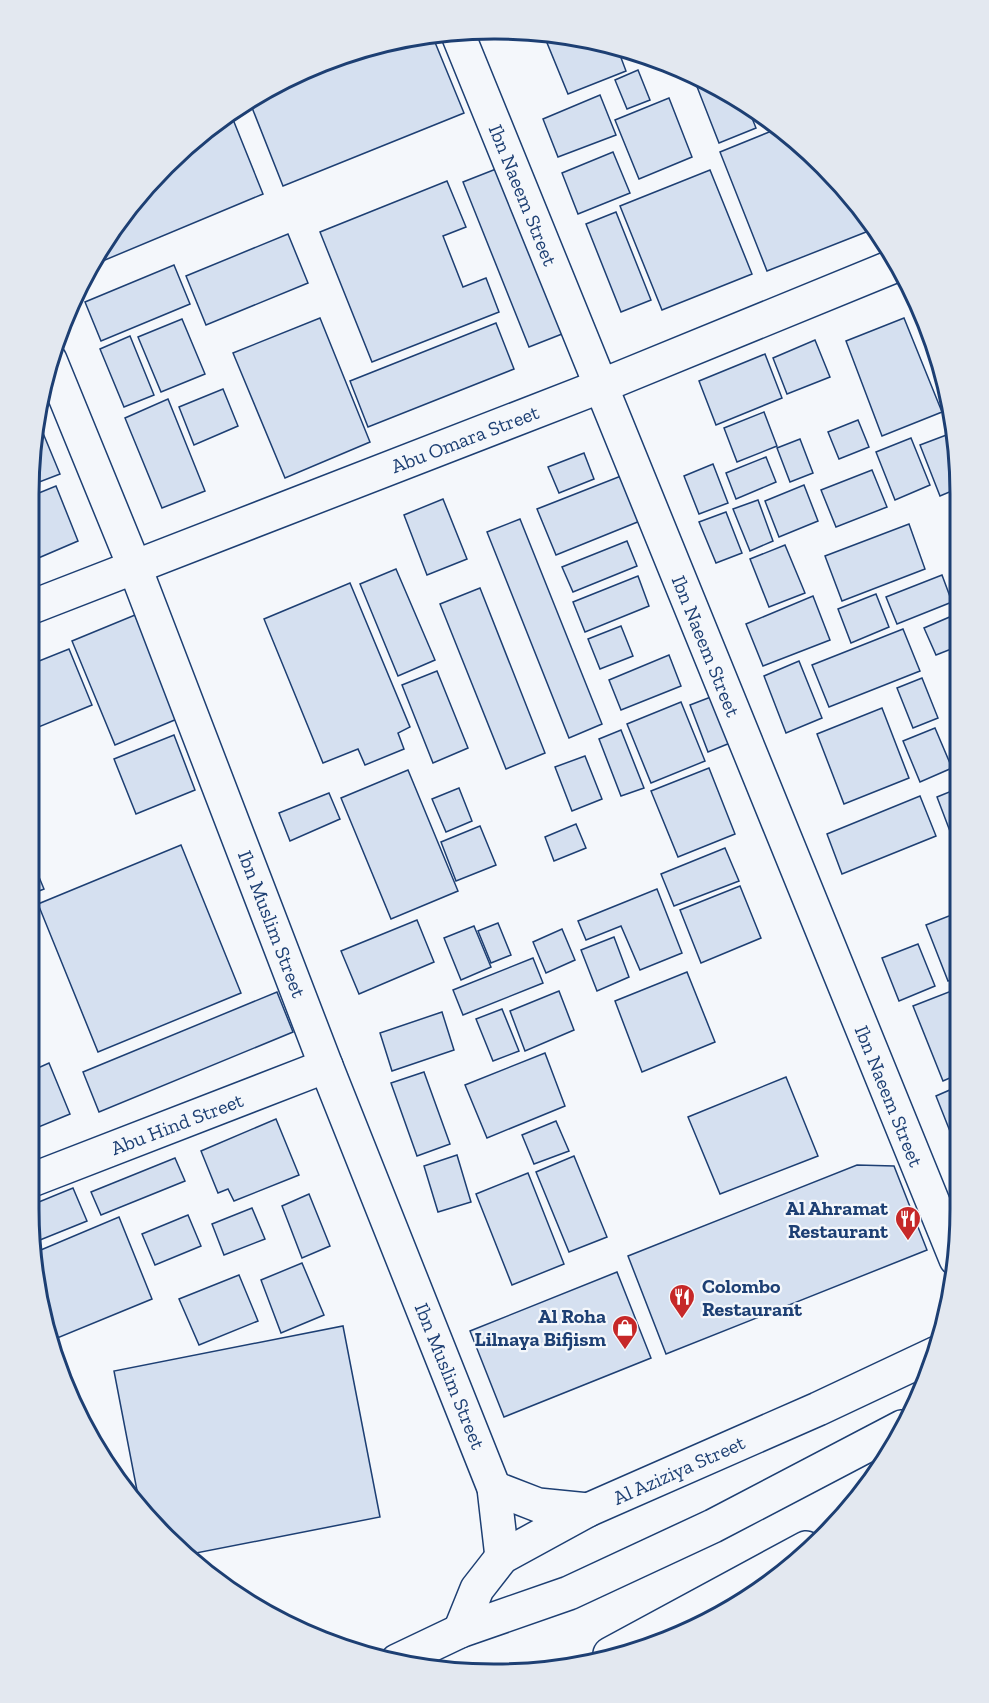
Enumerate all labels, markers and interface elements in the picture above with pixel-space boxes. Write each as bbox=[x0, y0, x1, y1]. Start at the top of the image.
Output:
street label: Ibn Naeem Street bbox=[484, 121, 563, 270]
street label: Abu Omara Street bbox=[388, 400, 543, 478]
street label: Ibn Naeem Street bbox=[667, 572, 746, 721]
street label: Ibn Muslim Street bbox=[233, 847, 311, 1002]
street label: Ibn Naeem Street bbox=[850, 1022, 929, 1171]
street label: Abu Hind Street bbox=[107, 1088, 247, 1160]
place label: Al Ahramat Restaurant bbox=[785, 1196, 889, 1243]
restaurant icon: Al Ahramat Restaurant bbox=[893, 1204, 923, 1242]
place label: Colombo Restaurant bbox=[702, 1274, 803, 1321]
restaurant icon: Colombo Restaurant bbox=[667, 1282, 697, 1320]
street label: Ibn Muslim Street bbox=[410, 1299, 491, 1453]
place label: Al Roha Lilnaya Bifjism bbox=[475, 1304, 606, 1351]
shop icon: Al Roha Lilnaya Bifjism bbox=[610, 1313, 640, 1351]
street label: Al Aziziya Street bbox=[609, 1430, 749, 1510]

